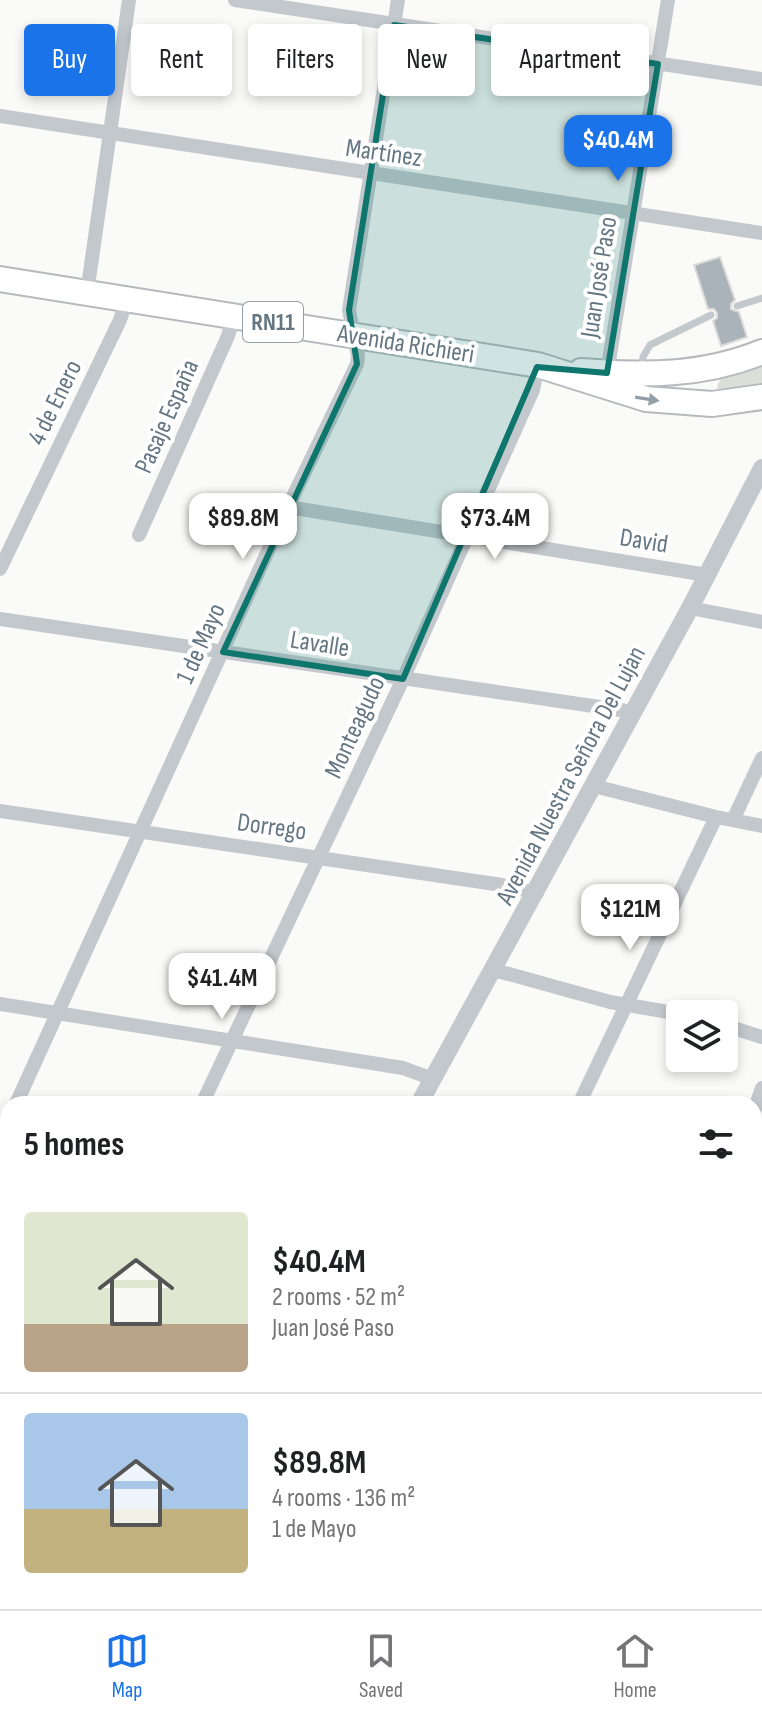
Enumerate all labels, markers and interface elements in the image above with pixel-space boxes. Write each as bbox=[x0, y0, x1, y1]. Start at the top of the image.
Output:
chip: Buy bbox=[24, 24, 115, 96]
chip: Rent bbox=[131, 24, 232, 96]
chip: Filters bbox=[248, 24, 362, 96]
chip: New bbox=[378, 24, 475, 96]
chip: Apartment bbox=[491, 24, 649, 96]
pin: $40.4M bbox=[553, 115, 683, 183]
text: $40.4M bbox=[582, 125, 654, 156]
street label: Martínez bbox=[344, 133, 424, 174]
street label: Juan José Paso bbox=[574, 214, 624, 341]
road number: RN11 bbox=[243, 302, 303, 342]
street label: Avenida Richieri bbox=[334, 318, 476, 371]
street label: 4 de Enero bbox=[22, 355, 89, 450]
street label: Pasaje España bbox=[129, 355, 206, 478]
one-way arrow bbox=[635, 393, 660, 406]
pin: $89.8M bbox=[178, 493, 308, 561]
pin: $73.4M bbox=[430, 493, 560, 561]
text: $89.8M bbox=[207, 503, 279, 534]
text: $73.4M bbox=[460, 503, 530, 534]
street label: David bbox=[618, 522, 670, 561]
street label: 1 de Mayo bbox=[170, 599, 233, 689]
street label: Lavalle bbox=[288, 625, 351, 664]
street label: Avenida Nuestra Señora Del Lujan bbox=[489, 641, 653, 911]
street label: Monteagudo bbox=[318, 672, 392, 783]
street label: Dorrego bbox=[235, 807, 308, 848]
pin: $121M bbox=[574, 884, 686, 952]
text: $121M bbox=[599, 894, 661, 925]
pin: $41.4M bbox=[157, 953, 287, 1021]
text: $41.4M bbox=[187, 963, 257, 994]
map controls bbox=[666, 1000, 738, 1072]
button: layers bbox=[666, 1000, 738, 1072]
icon: filters bbox=[694, 1122, 738, 1166]
text: 5 homes bbox=[24, 1124, 124, 1165]
text: $40.4M bbox=[272, 1241, 366, 1282]
icon: home bbox=[88, 1244, 184, 1340]
text: 2 rooms · 52 m² bbox=[272, 1282, 405, 1313]
text: Juan José Paso bbox=[272, 1313, 394, 1344]
text: $89.8M bbox=[272, 1442, 366, 1483]
icon: home bbox=[88, 1445, 184, 1541]
text: 4 rooms · 136 m² bbox=[272, 1483, 415, 1514]
text: 1 de Mayo bbox=[272, 1514, 357, 1545]
tab: Map bbox=[105, 1629, 149, 1704]
tab: Saved bbox=[359, 1629, 403, 1704]
tab: Home bbox=[613, 1629, 657, 1704]

